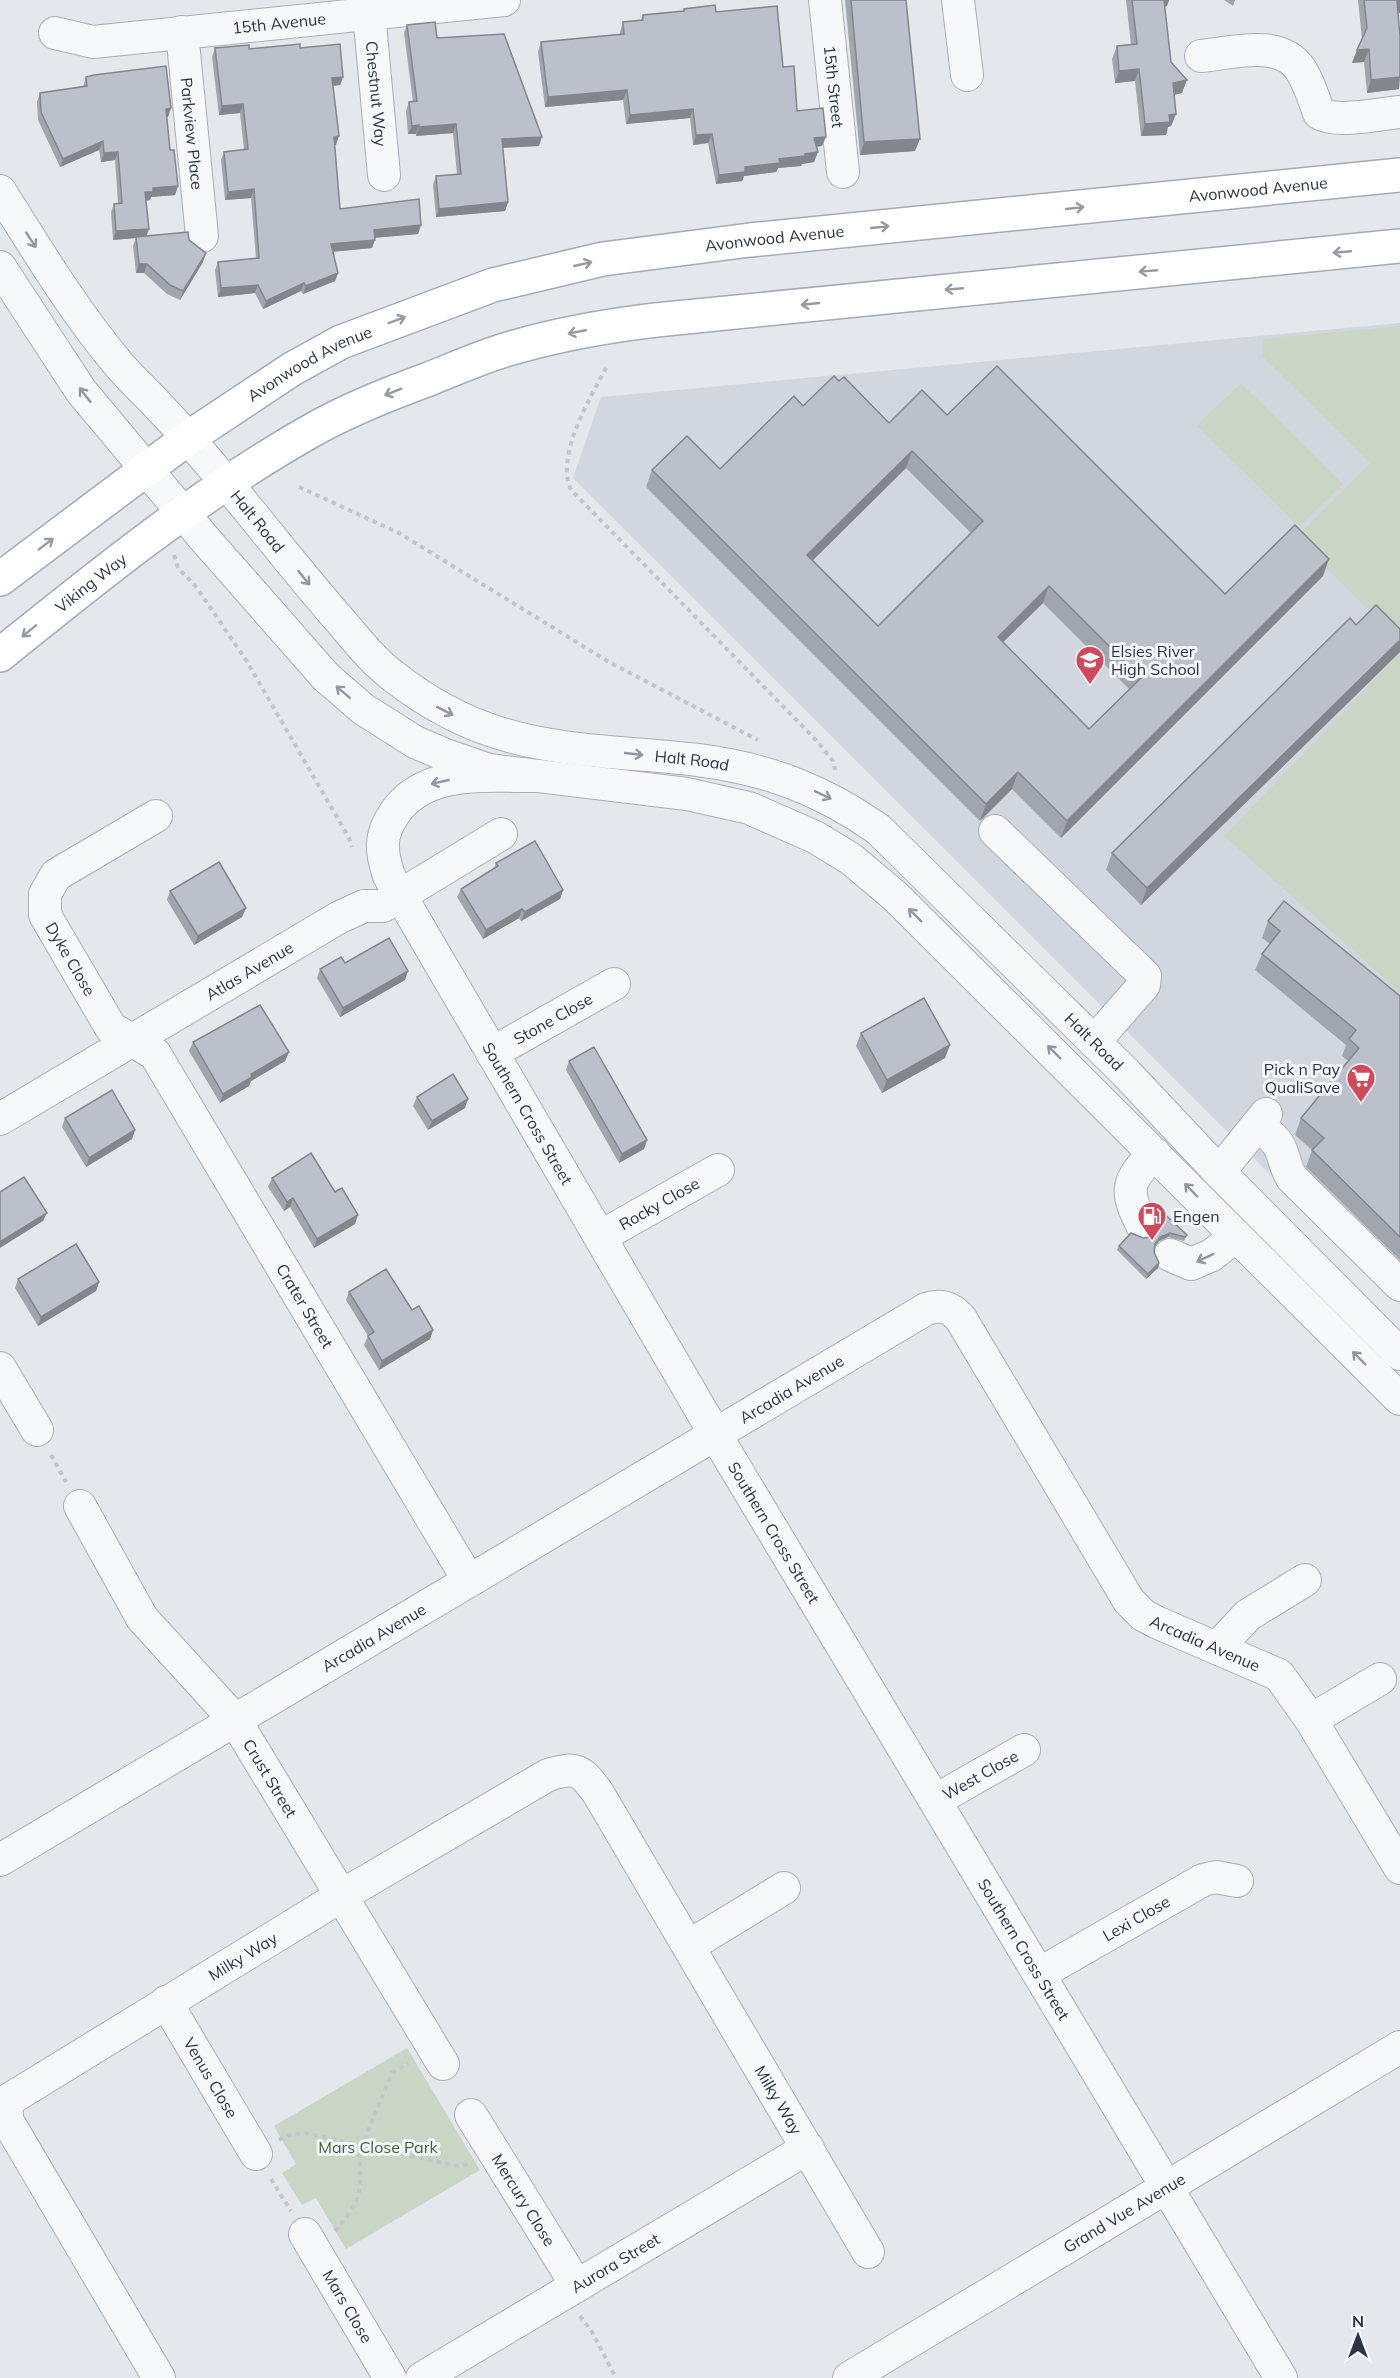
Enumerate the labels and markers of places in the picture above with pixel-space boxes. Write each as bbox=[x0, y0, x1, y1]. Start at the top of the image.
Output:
place label: Elsies River High School bbox=[1111, 641, 1200, 679]
school or university icon: Elsies River High School bbox=[1074, 644, 1106, 686]
place label: Pick n Pay QualiSave bbox=[1264, 1059, 1340, 1097]
supermarket icon: Pick n Pay QualiSave bbox=[1345, 1062, 1377, 1104]
fuel station icon: Engen bbox=[1136, 1200, 1168, 1242]
place label: Engen bbox=[1173, 1206, 1220, 1226]

